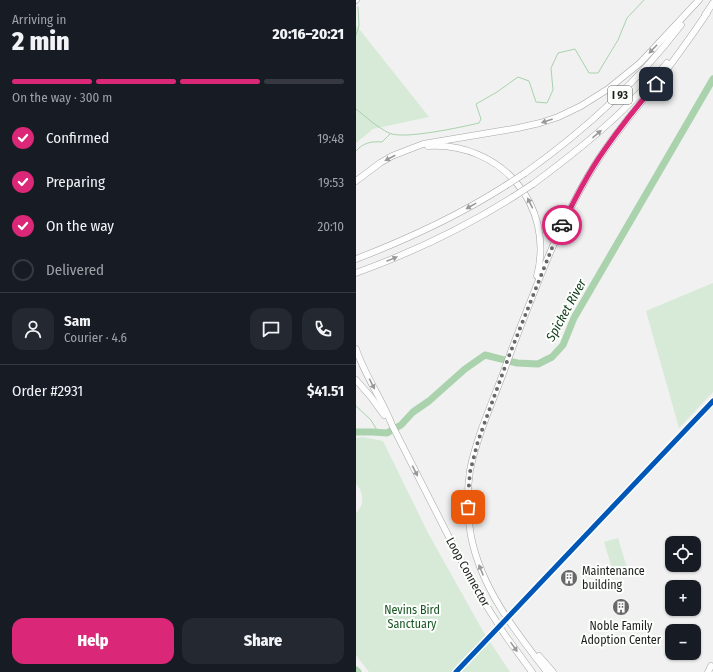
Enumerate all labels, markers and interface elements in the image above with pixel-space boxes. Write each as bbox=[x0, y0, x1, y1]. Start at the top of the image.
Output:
text: Arriving in bbox=[12, 12, 66, 27]
text: 20:16–20:21 bbox=[273, 25, 344, 43]
text: 2 min bbox=[12, 26, 70, 57]
one-way arrow bbox=[649, 44, 658, 54]
pin bbox=[639, 67, 673, 101]
icon: home bbox=[645, 73, 667, 95]
road number: I 93 bbox=[608, 86, 632, 104]
text: On the way · 300 m bbox=[12, 90, 112, 105]
one-way arrow bbox=[540, 118, 552, 124]
icon: check bbox=[12, 127, 34, 149]
text: Confirmed bbox=[46, 129, 109, 147]
one-way arrow bbox=[592, 130, 601, 139]
text: 19:48 bbox=[317, 131, 344, 146]
one-way arrow bbox=[385, 154, 396, 161]
icon: check bbox=[12, 171, 34, 193]
text: Preparing bbox=[46, 173, 105, 191]
text: 19:53 bbox=[318, 175, 344, 190]
one-way arrow bbox=[527, 197, 533, 208]
one-way arrow bbox=[466, 203, 477, 210]
courier bbox=[542, 205, 582, 245]
icon: car bbox=[551, 214, 573, 236]
icon: check bbox=[12, 215, 34, 237]
text: On the way bbox=[46, 217, 114, 235]
text: 20:10 bbox=[317, 219, 344, 234]
one-way arrow bbox=[387, 255, 399, 261]
text: Delivered bbox=[46, 261, 104, 279]
water label: Spicket River bbox=[542, 276, 589, 344]
button: person bbox=[12, 308, 54, 350]
button: chat bbox=[250, 308, 292, 350]
button: phone bbox=[302, 308, 344, 350]
text: Sam bbox=[64, 312, 91, 330]
text: Courier · 4.6 bbox=[64, 330, 127, 345]
one-way arrow bbox=[369, 379, 375, 390]
text: Order #2931 bbox=[12, 382, 83, 400]
text: $41.51 bbox=[307, 382, 344, 400]
one-way arrow bbox=[412, 465, 418, 477]
pin bbox=[451, 490, 485, 524]
icon: bag bbox=[457, 496, 479, 518]
street label: Loop Connector bbox=[443, 535, 493, 610]
map controls bbox=[665, 536, 701, 660]
button: locate bbox=[665, 536, 701, 572]
one-way arrow bbox=[478, 564, 484, 575]
place label: Maintenance building bbox=[582, 564, 645, 592]
building icon: Maintenance building bbox=[559, 568, 579, 588]
button: + bbox=[665, 580, 701, 616]
building icon: Noble Family Adoption Center bbox=[611, 597, 631, 617]
park label: Nevins Bird Sanctuary bbox=[384, 603, 440, 631]
button: Help bbox=[12, 618, 174, 664]
button: Share bbox=[182, 618, 344, 664]
place label: Noble Family Adoption Center bbox=[581, 619, 662, 647]
button: − bbox=[665, 624, 701, 660]
one-way arrow bbox=[510, 642, 518, 653]

